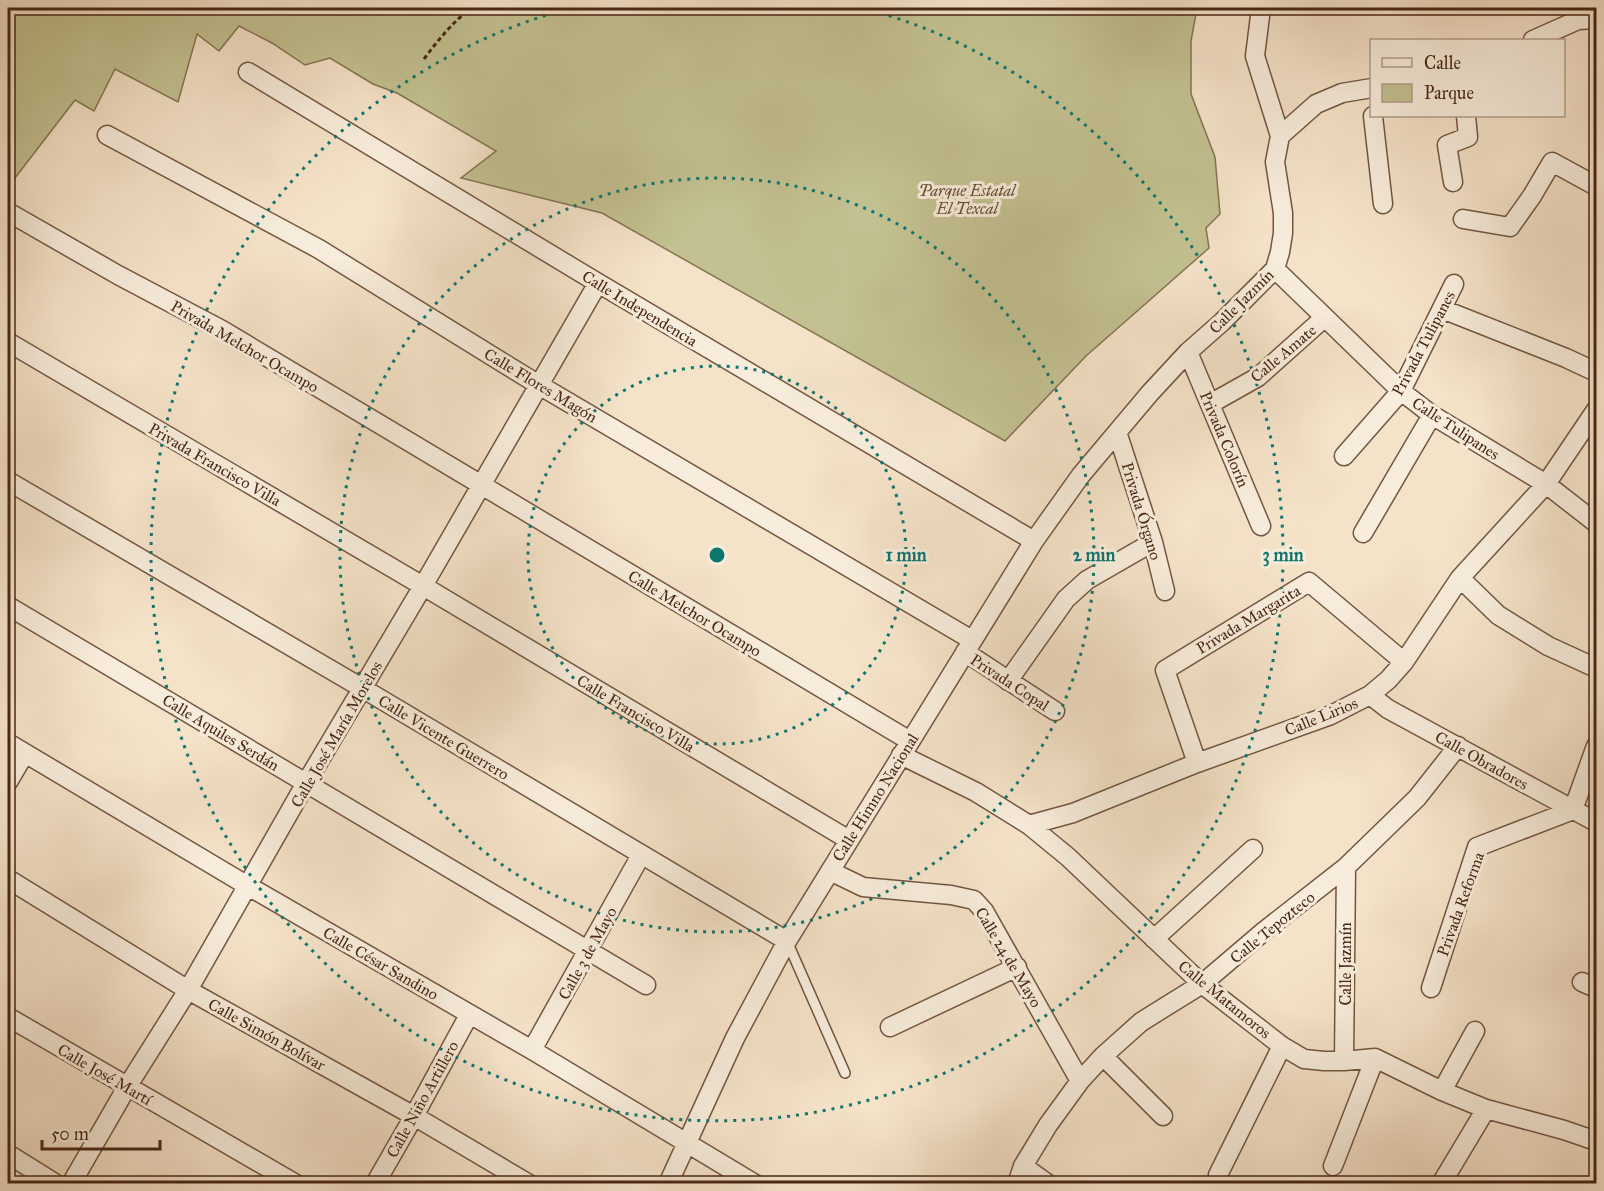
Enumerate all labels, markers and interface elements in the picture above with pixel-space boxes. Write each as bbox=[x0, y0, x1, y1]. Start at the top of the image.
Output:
legend bbox=[1370, 39, 1565, 117]
text: Calle bbox=[1424, 52, 1461, 74]
text: Parque bbox=[1424, 82, 1474, 105]
park label: Parque Estatal El Texcal bbox=[919, 181, 1017, 218]
street label: Calle Jazmín bbox=[1205, 265, 1278, 338]
street label: Calle Independencia bbox=[579, 267, 701, 350]
street label: Privada Tulipanes bbox=[1388, 288, 1459, 399]
street label: Privada Melchor Ocampo bbox=[167, 296, 322, 397]
street label: Calle Amate bbox=[1247, 320, 1320, 386]
street label: Calle Flores Magón bbox=[480, 344, 601, 428]
street label: Privada Colorín bbox=[1196, 388, 1253, 490]
street label: Calle Tulipanes bbox=[1409, 393, 1503, 464]
street label: Privada Francisco Villa bbox=[145, 419, 285, 510]
street label: Privada Órgano bbox=[1117, 459, 1167, 563]
text: 1 min bbox=[886, 544, 927, 566]
text: 2 min bbox=[1073, 544, 1116, 566]
text: 3 min bbox=[1263, 544, 1304, 567]
centre of rings bbox=[707, 545, 727, 565]
street label: Calle Melchor Ocampo bbox=[625, 566, 765, 661]
street label: Privada Margarita bbox=[1193, 581, 1304, 659]
street label: Privada Copal bbox=[967, 650, 1053, 715]
street label: Calle José María Morelos bbox=[287, 658, 387, 811]
street label: Calle Francisco Villa bbox=[573, 671, 698, 756]
street label: Calle Aquiles Serdán bbox=[158, 690, 283, 776]
street label: Calle Vicente Guerrero bbox=[375, 691, 513, 784]
street label: Calle Lirios bbox=[1282, 693, 1361, 740]
street label: Calle Obradores bbox=[1432, 727, 1532, 794]
street label: Calle Himno Nacional bbox=[828, 729, 923, 865]
street label: Privada Reforma bbox=[1433, 849, 1488, 959]
street label: Calle Tepozteco bbox=[1226, 887, 1319, 967]
street label: Calle 3 de Mayo bbox=[554, 904, 621, 1003]
street label: Calle 24 de Mayo bbox=[971, 904, 1046, 1011]
street label: Calle Jazmín bbox=[1336, 922, 1356, 1006]
street label: Calle César Sandino bbox=[320, 923, 442, 1004]
street label: Calle Matamoros bbox=[1175, 956, 1275, 1043]
street label: Calle Simón Bolívar bbox=[205, 994, 329, 1075]
street label: Calle Niño Artillero bbox=[382, 1037, 462, 1161]
street label: Calle José Martí bbox=[54, 1040, 156, 1110]
scale bar bbox=[42, 1113, 160, 1151]
text: 50 m bbox=[51, 1123, 89, 1145]

